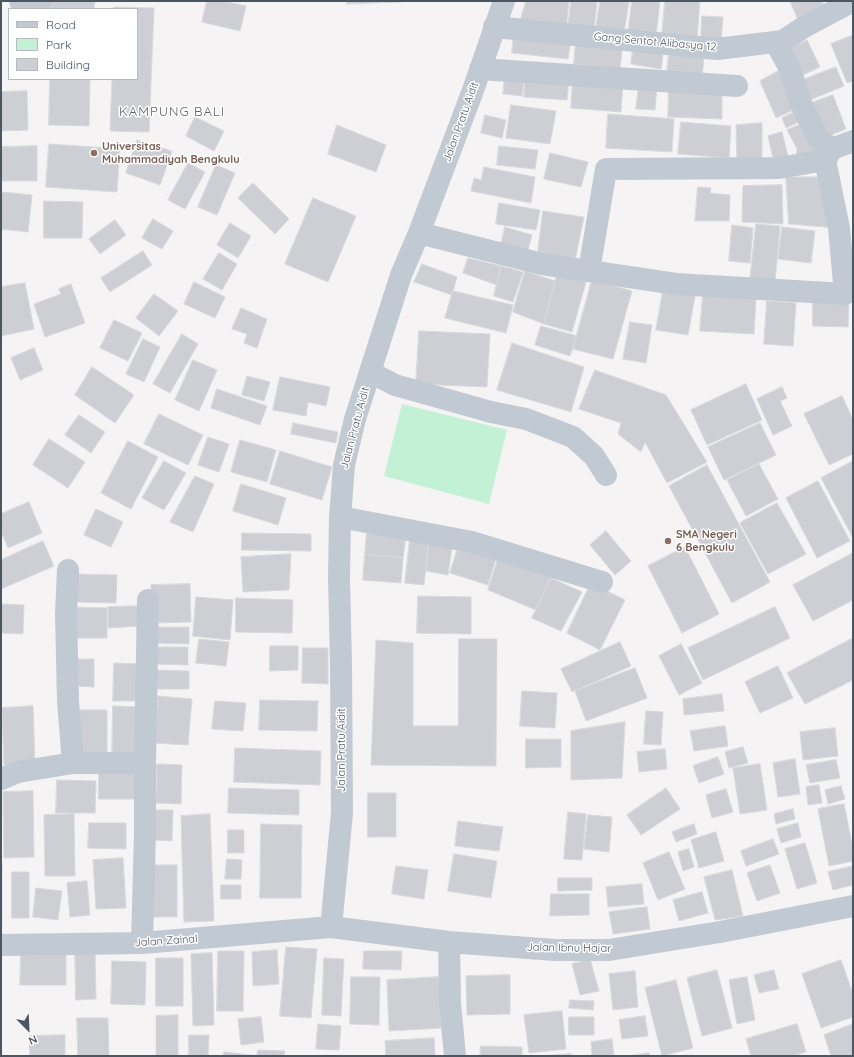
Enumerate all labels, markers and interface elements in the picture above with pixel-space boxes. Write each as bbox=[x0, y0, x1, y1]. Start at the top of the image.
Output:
legend bbox=[8, 8, 138, 80]
text: Road bbox=[46, 17, 76, 32]
street label: Gang Sentot Alibasya 12 bbox=[593, 30, 717, 54]
text: Park bbox=[46, 37, 71, 52]
text: Building bbox=[46, 57, 90, 72]
street label: Jalan Pratu Aidit bbox=[440, 80, 482, 164]
district label: KAMPUNG BALI bbox=[119, 104, 225, 120]
place label: Universitas Muhammadiyah Bengkulu bbox=[102, 140, 240, 166]
marker: Universitas Muhammadiyah Bengkulu bbox=[89, 148, 99, 158]
street label: Jalan Pratu Aidit bbox=[338, 386, 372, 470]
place label: SMA Negeri 6 Bengkulu bbox=[676, 528, 737, 554]
marker: SMA Negeri 6 Bengkulu bbox=[663, 536, 673, 546]
street label: Jalan Pratu Aidit bbox=[335, 708, 349, 792]
street label: Jalan Zainal bbox=[134, 932, 198, 950]
street label: Jalan Ibnu Hajar bbox=[526, 941, 612, 955]
north arrow bbox=[8, 1009, 48, 1049]
text: N bbox=[26, 1032, 39, 1048]

